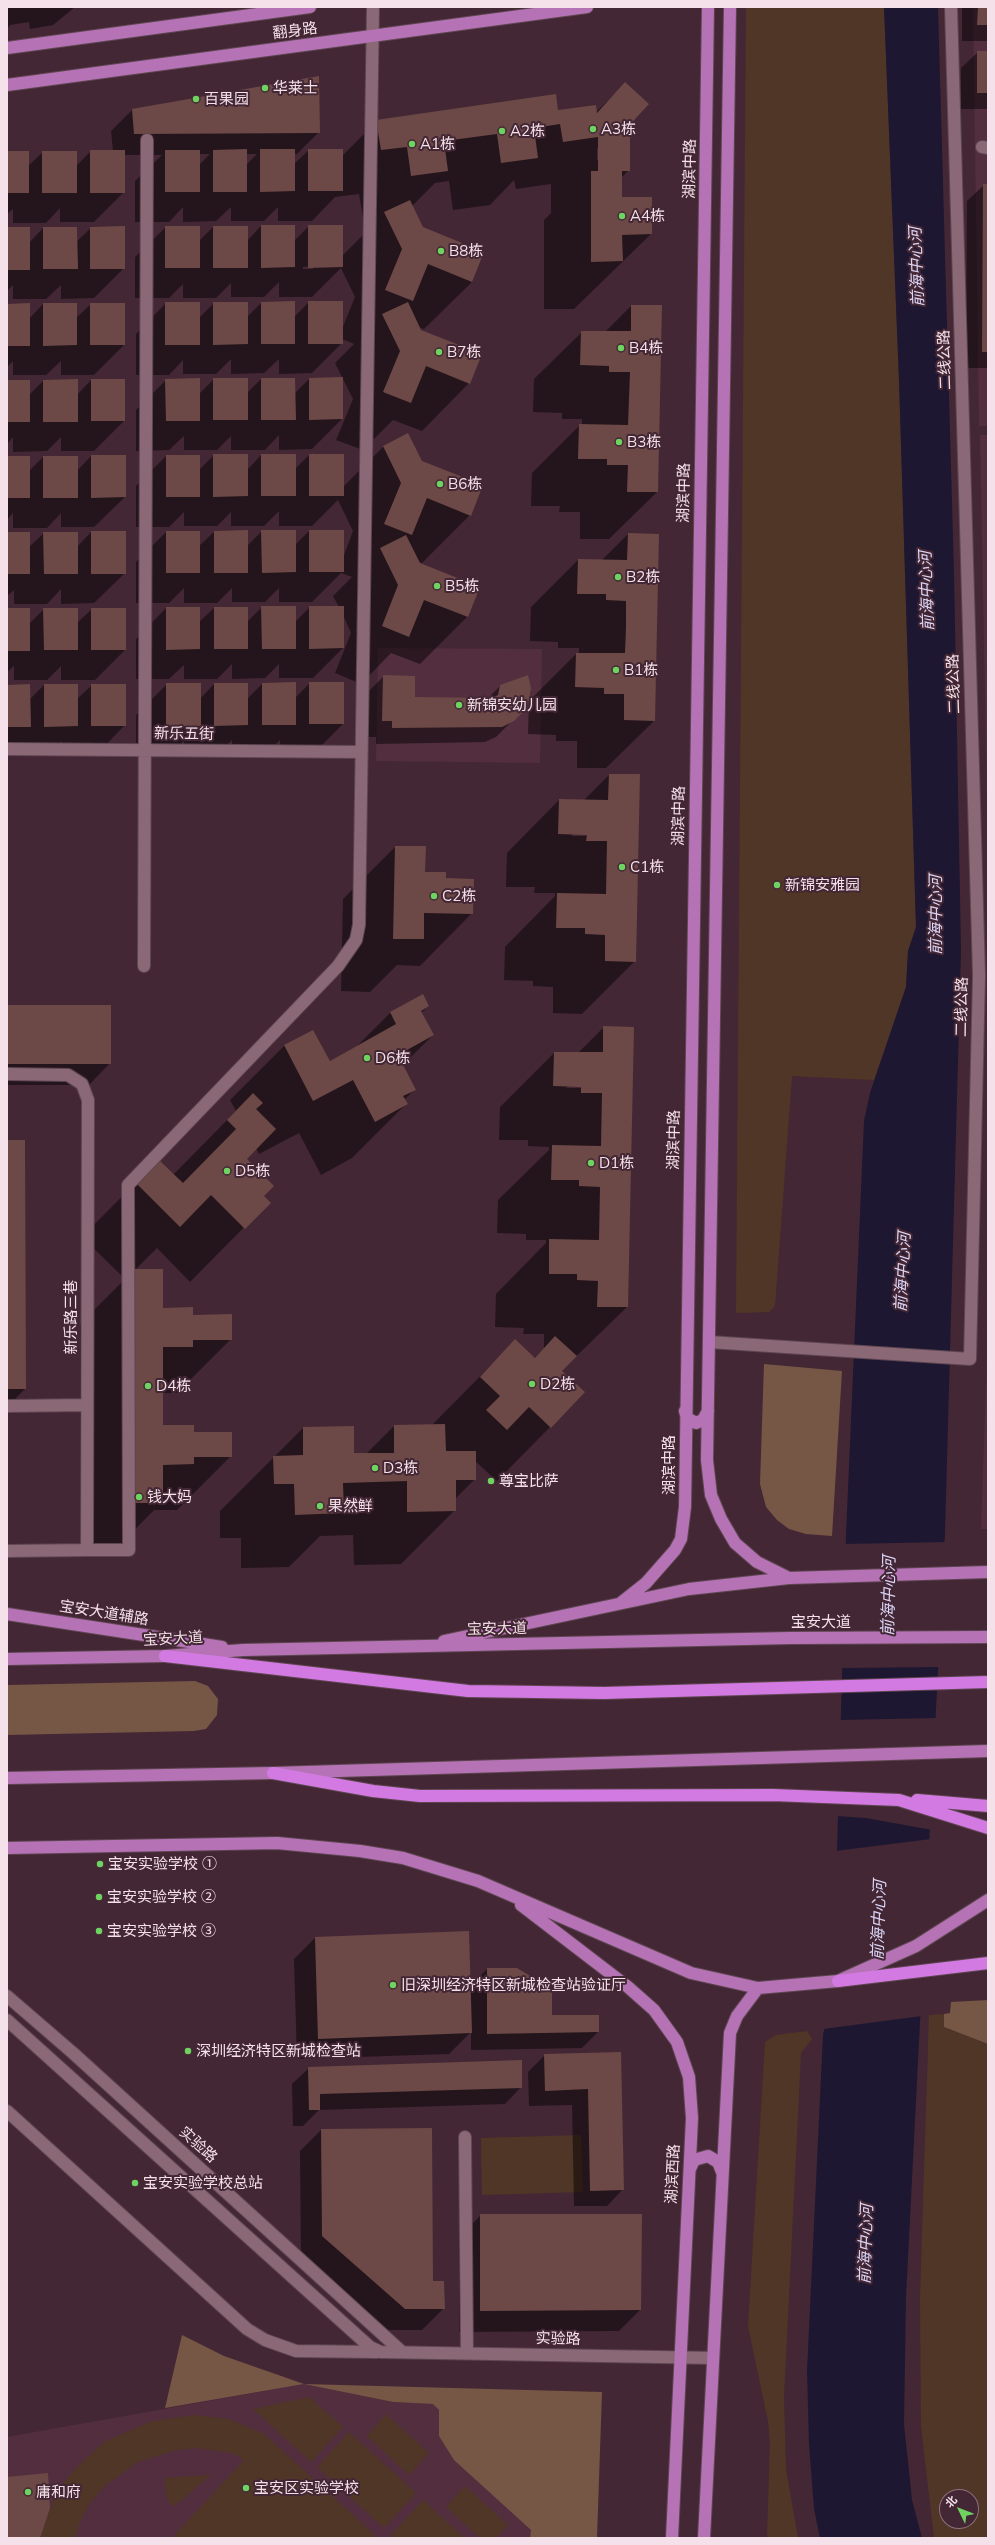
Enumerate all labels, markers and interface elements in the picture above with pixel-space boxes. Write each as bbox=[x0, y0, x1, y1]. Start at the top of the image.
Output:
street label: 翻身路 bbox=[272, 19, 318, 43]
place label: 华莱士 bbox=[273, 79, 318, 97]
marker: 华莱士 bbox=[260, 83, 270, 93]
place label: 百果园 bbox=[204, 90, 249, 108]
marker: 百果园 bbox=[191, 94, 201, 104]
place label: A3栋 bbox=[601, 120, 636, 138]
place label: A2栋 bbox=[510, 122, 545, 140]
marker: A3栋 bbox=[588, 124, 598, 134]
marker: A2栋 bbox=[497, 126, 507, 136]
place label: A1栋 bbox=[420, 135, 455, 153]
marker: A1栋 bbox=[407, 139, 417, 149]
street label: 湖滨中路 bbox=[680, 139, 700, 199]
place label: A4栋 bbox=[630, 207, 665, 225]
marker: A4栋 bbox=[617, 211, 627, 221]
water label: 前海中心河 bbox=[906, 227, 928, 307]
place label: B8栋 bbox=[449, 242, 483, 260]
marker: B8栋 bbox=[436, 246, 446, 256]
street label: 二线公路 bbox=[935, 330, 955, 390]
place label: B4栋 bbox=[629, 339, 663, 357]
place label: B7栋 bbox=[447, 343, 481, 361]
marker: B4栋 bbox=[616, 343, 626, 353]
marker: B7栋 bbox=[434, 347, 444, 357]
place label: B3栋 bbox=[627, 433, 661, 451]
marker: B3栋 bbox=[614, 437, 624, 447]
street label: 湖滨中路 bbox=[674, 463, 694, 523]
place label: B6栋 bbox=[448, 475, 482, 493]
marker: B6栋 bbox=[435, 479, 445, 489]
water label: 前海中心河 bbox=[916, 551, 938, 631]
place label: B2栋 bbox=[626, 568, 660, 586]
marker: B2栋 bbox=[613, 572, 623, 582]
place label: B5栋 bbox=[445, 577, 479, 595]
marker: B5栋 bbox=[432, 581, 442, 591]
street label: 二线公路 bbox=[944, 654, 964, 714]
place label: B1栋 bbox=[624, 661, 658, 679]
marker: B1栋 bbox=[611, 665, 621, 675]
place label: 新锦安幼儿园 bbox=[467, 696, 557, 714]
marker: 新锦安幼儿园 bbox=[454, 700, 464, 710]
street label: 新乐五街 bbox=[154, 724, 214, 744]
street label: 湖滨中路 bbox=[669, 786, 689, 846]
place label: C1栋 bbox=[630, 858, 664, 876]
marker: C1栋 bbox=[617, 862, 627, 872]
water label: 前海中心河 bbox=[926, 875, 946, 955]
place label: 新锦安雅园 bbox=[785, 876, 860, 894]
marker: 新锦安雅园 bbox=[772, 880, 782, 890]
place label: C2栋 bbox=[442, 887, 476, 905]
marker: C2栋 bbox=[429, 891, 439, 901]
street label: 二线公路 bbox=[952, 977, 972, 1037]
place label: D6栋 bbox=[375, 1049, 410, 1067]
marker: D6栋 bbox=[362, 1053, 372, 1063]
street label: 湖滨中路 bbox=[664, 1110, 684, 1170]
place label: D1栋 bbox=[599, 1154, 634, 1172]
marker: D1栋 bbox=[586, 1158, 596, 1168]
place label: D5栋 bbox=[235, 1162, 270, 1180]
marker: D5栋 bbox=[222, 1166, 232, 1176]
water label: 前海中心河 bbox=[891, 1232, 915, 1312]
street label: 新乐路三巷 bbox=[62, 1280, 80, 1354]
place label: D2栋 bbox=[540, 1375, 575, 1393]
place label: D4栋 bbox=[156, 1377, 191, 1395]
marker: D2栋 bbox=[527, 1379, 537, 1389]
marker: D4栋 bbox=[143, 1381, 153, 1391]
street label: 湖滨中路 bbox=[660, 1435, 678, 1495]
place label: D3栋 bbox=[383, 1459, 418, 1477]
marker: D3栋 bbox=[370, 1463, 380, 1473]
place label: 尊宝比萨 bbox=[499, 1472, 559, 1490]
marker: 尊宝比萨 bbox=[486, 1476, 496, 1486]
place label: 钱大妈 bbox=[147, 1488, 192, 1506]
marker: 钱大妈 bbox=[134, 1492, 144, 1502]
place label: 果然鲜 bbox=[328, 1497, 373, 1515]
marker: 果然鲜 bbox=[315, 1501, 325, 1511]
water label: 前海中心河 bbox=[879, 1556, 899, 1636]
street label: 宝安大道辅路 bbox=[58, 1597, 150, 1629]
street label: 宝安大道 bbox=[791, 1613, 851, 1631]
street label: 宝安大道 bbox=[467, 1619, 527, 1639]
street label: 宝安大道 bbox=[143, 1628, 203, 1650]
place label: 宝安实验学校 ① bbox=[108, 1855, 217, 1873]
marker: 宝安实验学校 ① bbox=[95, 1859, 105, 1869]
water label: 前海中心河 bbox=[868, 1880, 890, 1960]
place label: 宝安实验学校 ② bbox=[107, 1888, 216, 1906]
marker: 宝安实验学校 ② bbox=[94, 1892, 104, 1902]
place label: 宝安实验学校 ③ bbox=[107, 1922, 216, 1940]
marker: 宝安实验学校 ③ bbox=[94, 1926, 104, 1936]
place label: 旧深圳经济特区新城检查站验证厅 bbox=[401, 1976, 626, 1994]
marker: 旧深圳经济特区新城检查站验证厅 bbox=[388, 1980, 398, 1990]
place label: 深圳经济特区新城检查站 bbox=[196, 2042, 361, 2060]
marker: 深圳经济特区新城检查站 bbox=[183, 2046, 193, 2056]
street label: 实验路 bbox=[175, 2123, 221, 2167]
street label: 湖滨西路 bbox=[662, 2144, 684, 2204]
place label: 宝安实验学校总站 bbox=[143, 2174, 263, 2192]
marker: 宝安实验学校总站 bbox=[130, 2178, 140, 2188]
water label: 前海中心河 bbox=[855, 2204, 877, 2284]
street label: 实验路 bbox=[535, 2330, 581, 2348]
place label: 宝安区实验学校 bbox=[254, 2479, 359, 2497]
place label: 庸和府 bbox=[36, 2483, 81, 2501]
marker: 宝安区实验学校 bbox=[241, 2483, 251, 2493]
marker: 庸和府 bbox=[23, 2487, 33, 2497]
north arrow bbox=[939, 2489, 979, 2529]
text: 北 bbox=[942, 2493, 960, 2510]

